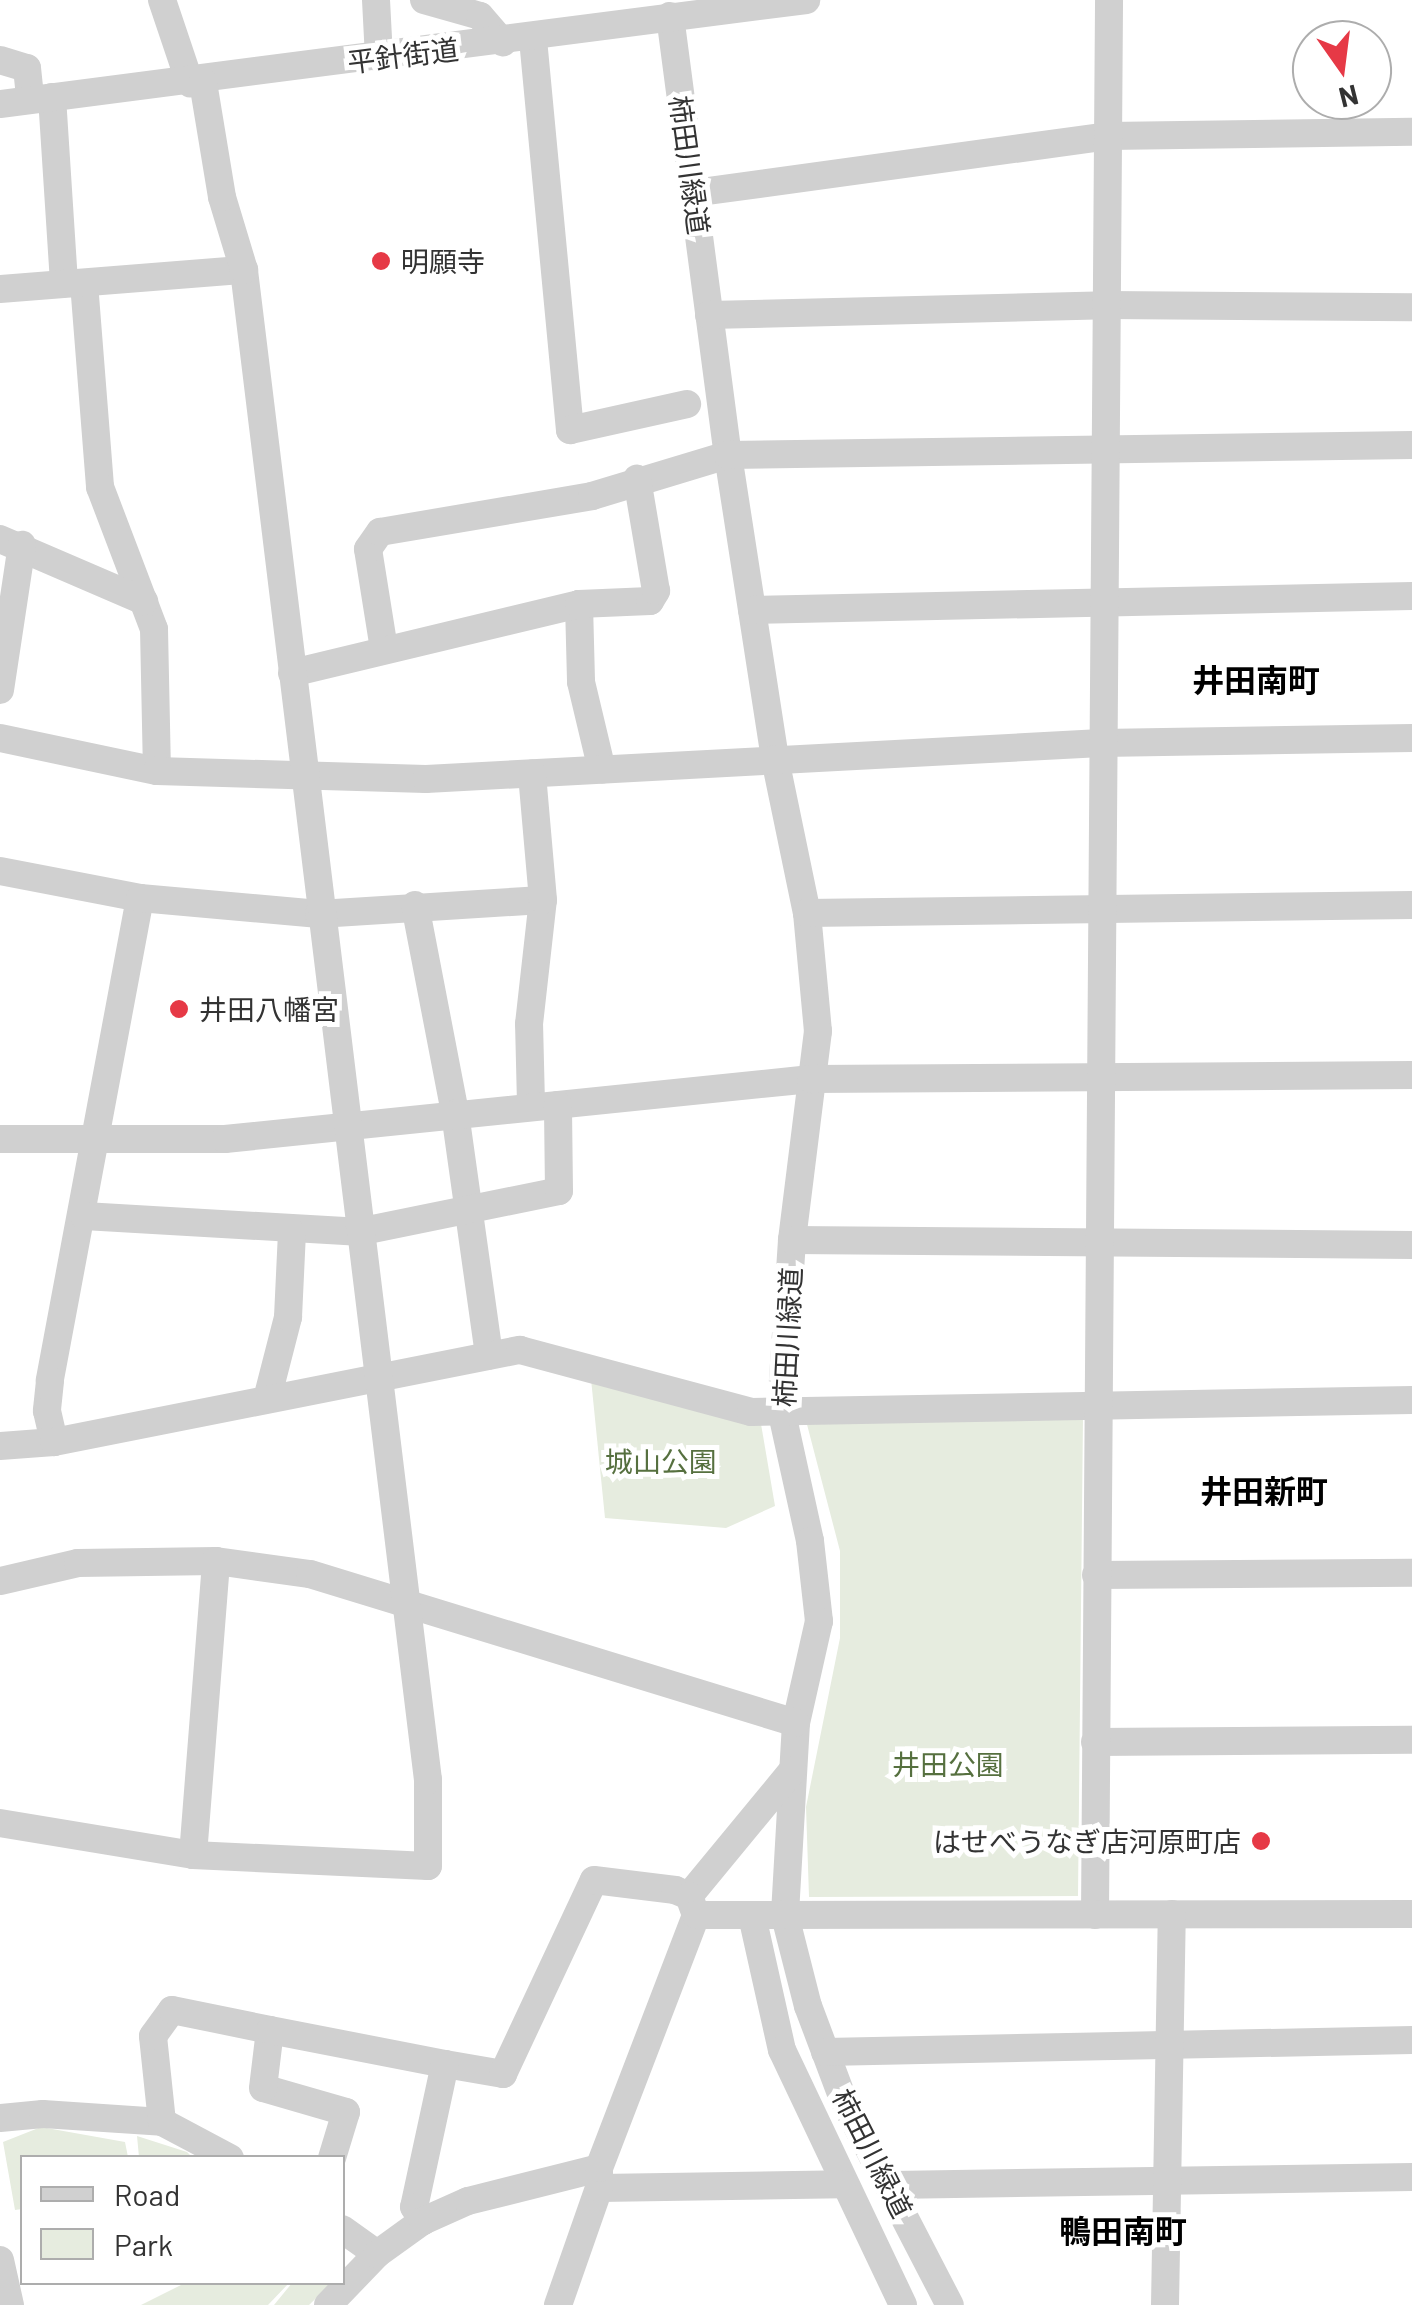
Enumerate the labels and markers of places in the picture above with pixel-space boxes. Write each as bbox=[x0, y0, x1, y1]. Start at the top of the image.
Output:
place label: 明願寺 bbox=[401, 244, 485, 278]
marker: 明願寺 bbox=[370, 250, 392, 272]
place label: 井田八幡宮 bbox=[199, 992, 339, 1026]
marker: 井田八幡宮 bbox=[168, 998, 190, 1020]
place label: はせべうなぎ店河原町店 bbox=[933, 1824, 1241, 1858]
marker: はせべうなぎ店河原町店 bbox=[1250, 1830, 1272, 1852]

